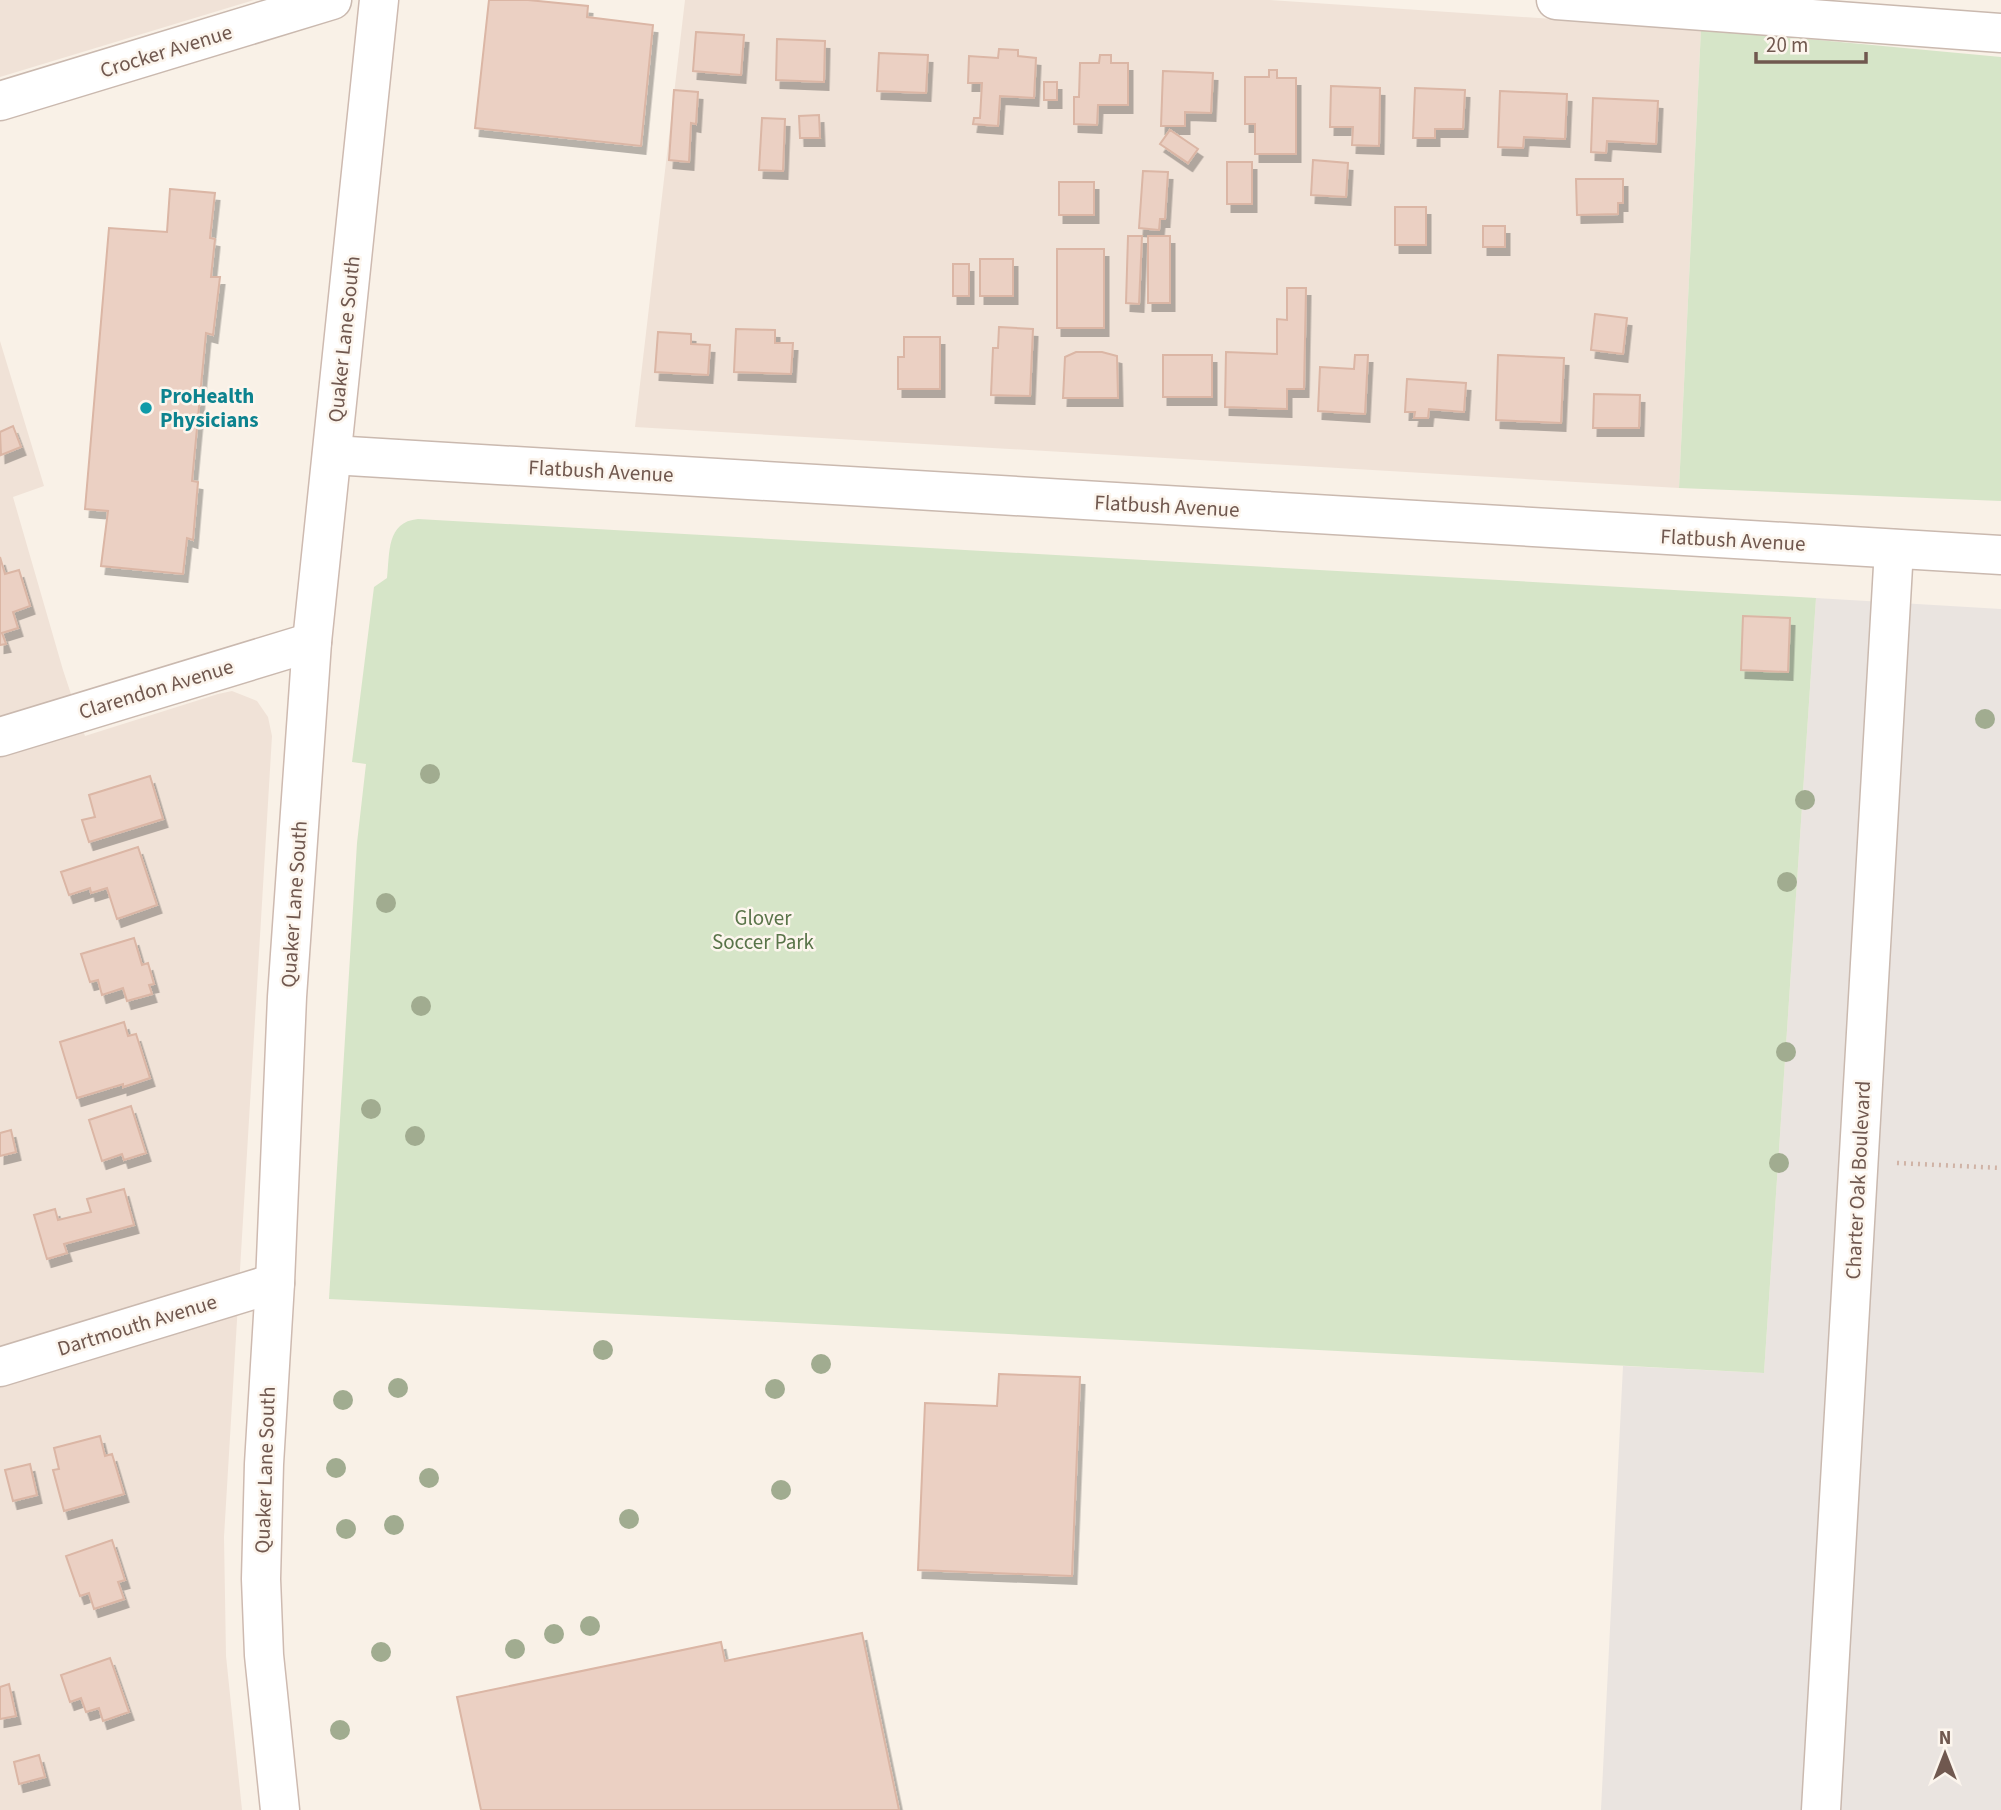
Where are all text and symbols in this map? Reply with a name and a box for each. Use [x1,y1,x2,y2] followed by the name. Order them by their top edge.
[96,17,236,85] street label: Crocker Avenue
[1756,21,1866,65] scale bar
[1766,30,1808,60] text: 20 m
[320,254,368,424] street label: Quaker Lane South
[160,381,259,435] place label: ProHealth Physicians
[138,400,154,416] marker: ProHealth Physicians
[528,452,674,490] street label: Flatbush Avenue
[1094,487,1240,525] street label: Flatbush Avenue
[1660,521,1806,559] street label: Flatbush Avenue
[75,651,237,727] street label: Clarendon Avenue
[273,820,315,988] street label: Quaker Lane South
[712,903,815,957] park label: Glover Soccer Park
[1838,1080,1878,1280] street label: Charter Oak Boulevard
[53,1286,221,1364] street label: Dartmouth Avenue
[247,1386,283,1554] street label: Quaker Lane South
[1910,1719,1980,1789] north arrow
[1939,1725,1951,1752] text: N

